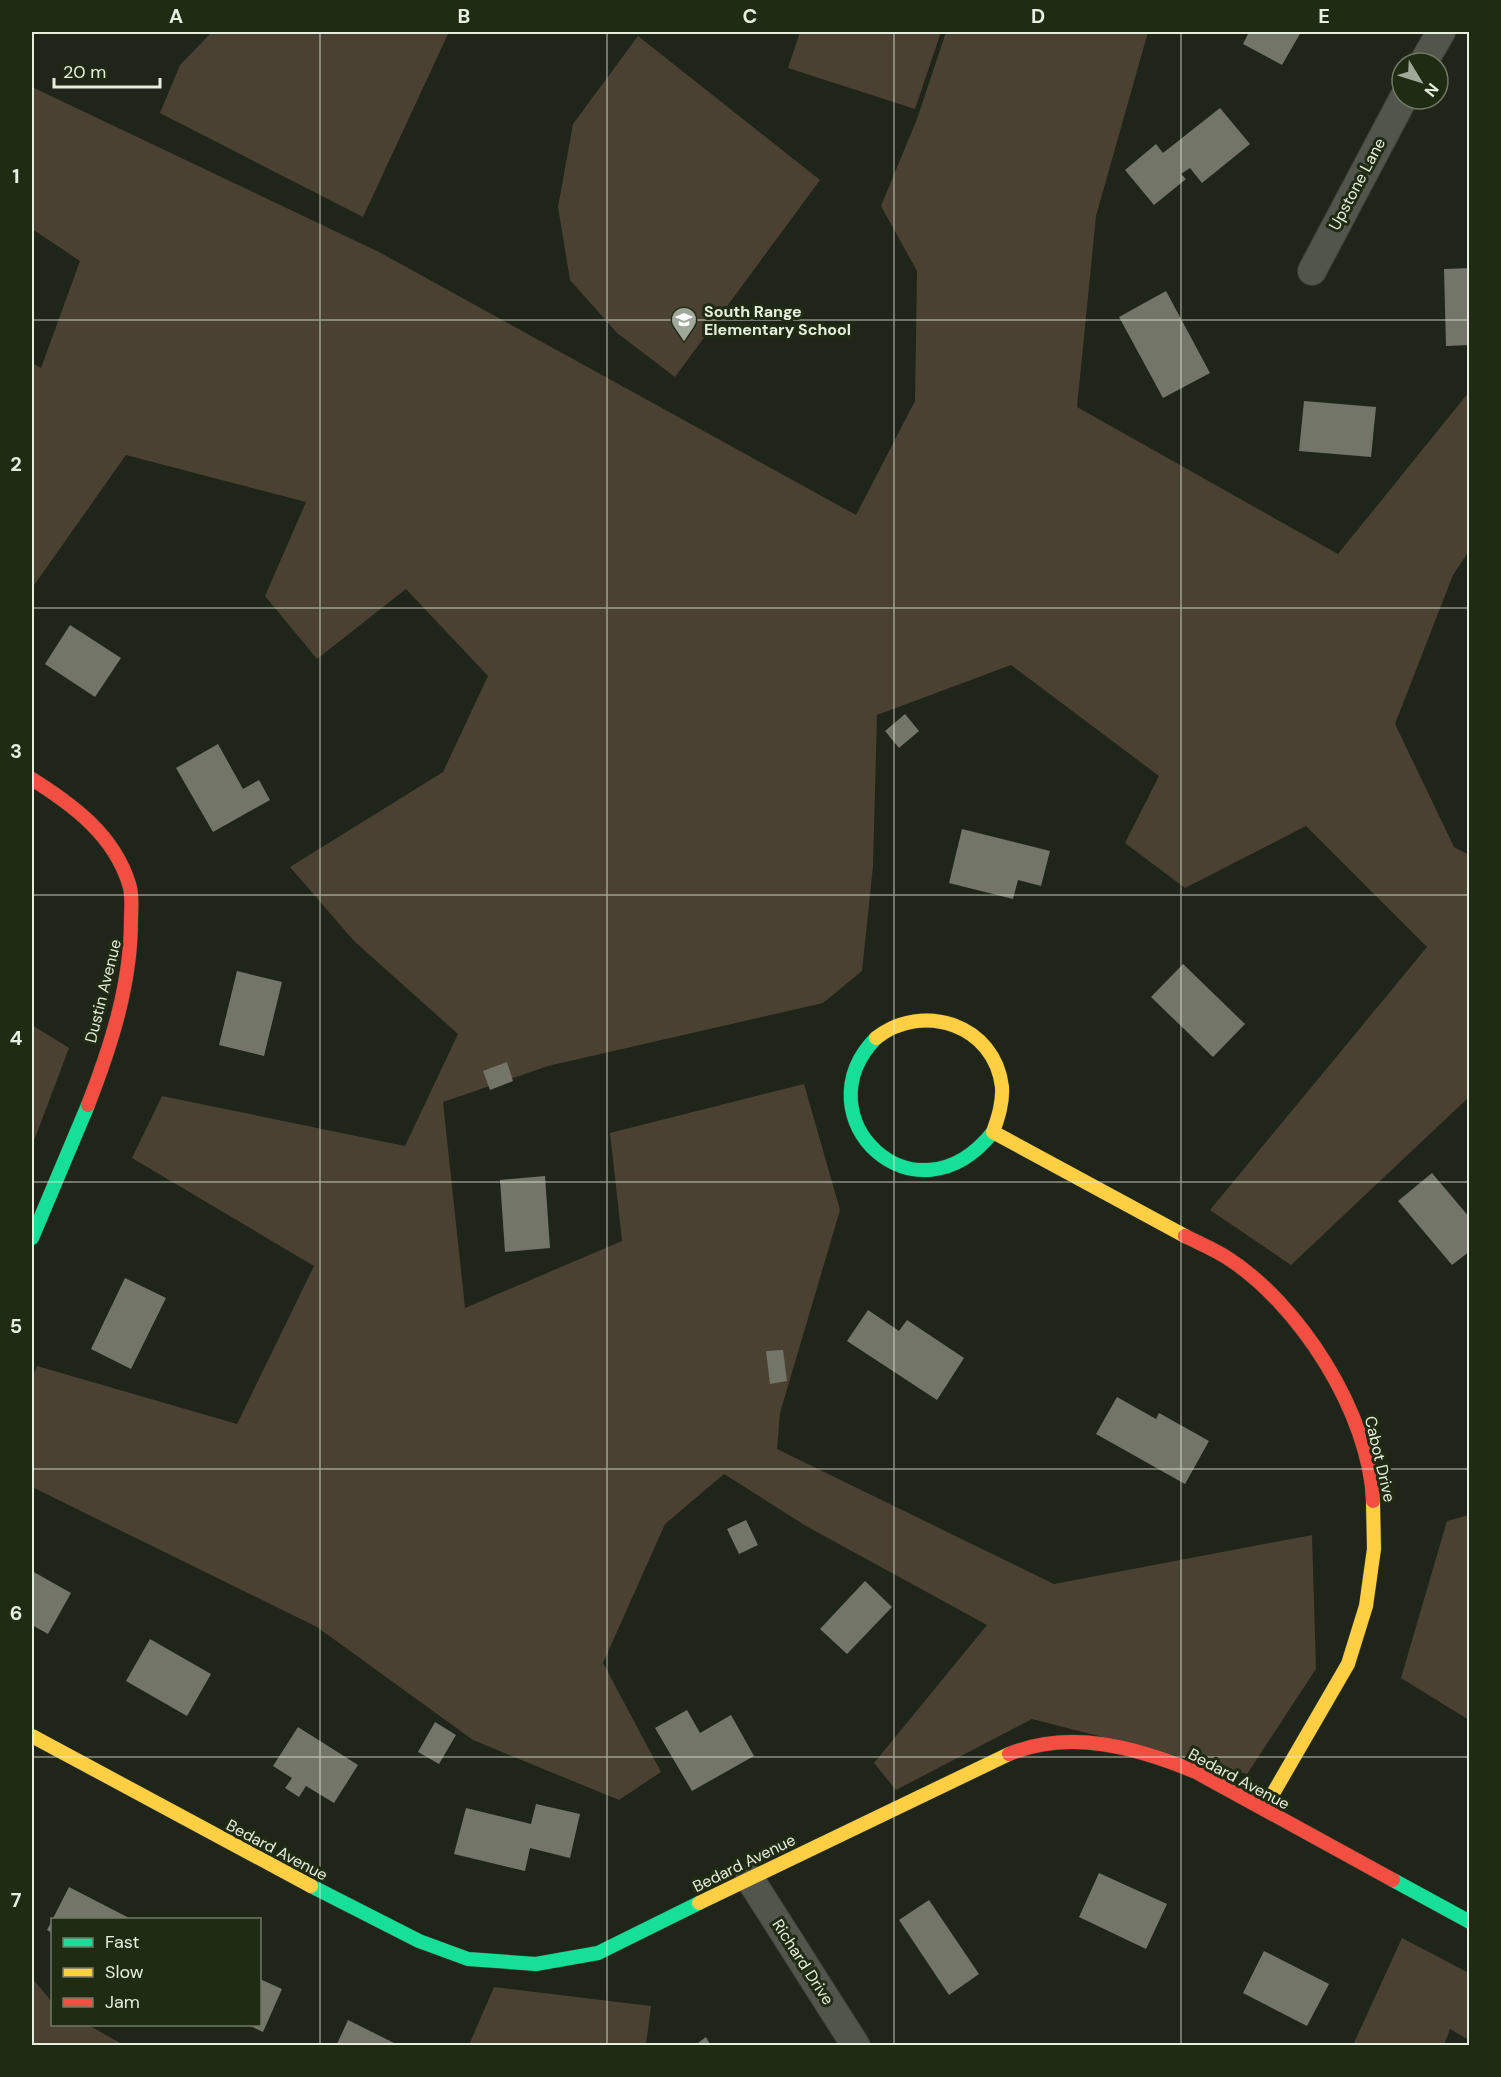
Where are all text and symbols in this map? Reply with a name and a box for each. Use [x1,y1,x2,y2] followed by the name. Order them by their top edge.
[169,3,183,29] text: A
[458,3,470,29] text: B
[743,3,757,29] text: C
[1031,3,1045,29] text: D
[1318,3,1330,29] text: E
[54,51,160,89] scale bar
[1390,51,1450,111] north arrow
[63,60,106,84] text: 20 m
[1420,79,1443,101] text: N
[1324,134,1390,234] street label: Upstone Lane
[12,163,20,189] text: 1
[704,301,851,340] place label: South Range Elementary School
[669,305,699,343] school or university icon: South Range Elementary School
[10,451,22,477] text: 2
[10,738,22,764] text: 3
[80,937,126,1045] street label: Dustin Avenue
[10,1025,23,1051] text: 4
[10,1313,22,1339] text: 5
[1360,1414,1400,1504] street label: Cabot Drive
[10,1600,22,1626] text: 6
[1185,1743,1293,1815] street label: Bedard Avenue
[223,1814,331,1886] street label: Bedard Avenue
[689,1829,799,1897] street label: Bedard Avenue
[11,1887,22,1913] text: 7
[767,1915,839,2009] street label: Richard Drive
[51,1918,261,2026] legend
[105,1930,140,1954] text: Fast
[105,1960,144,1984] text: Slow
[105,1990,140,2014] text: Jam

